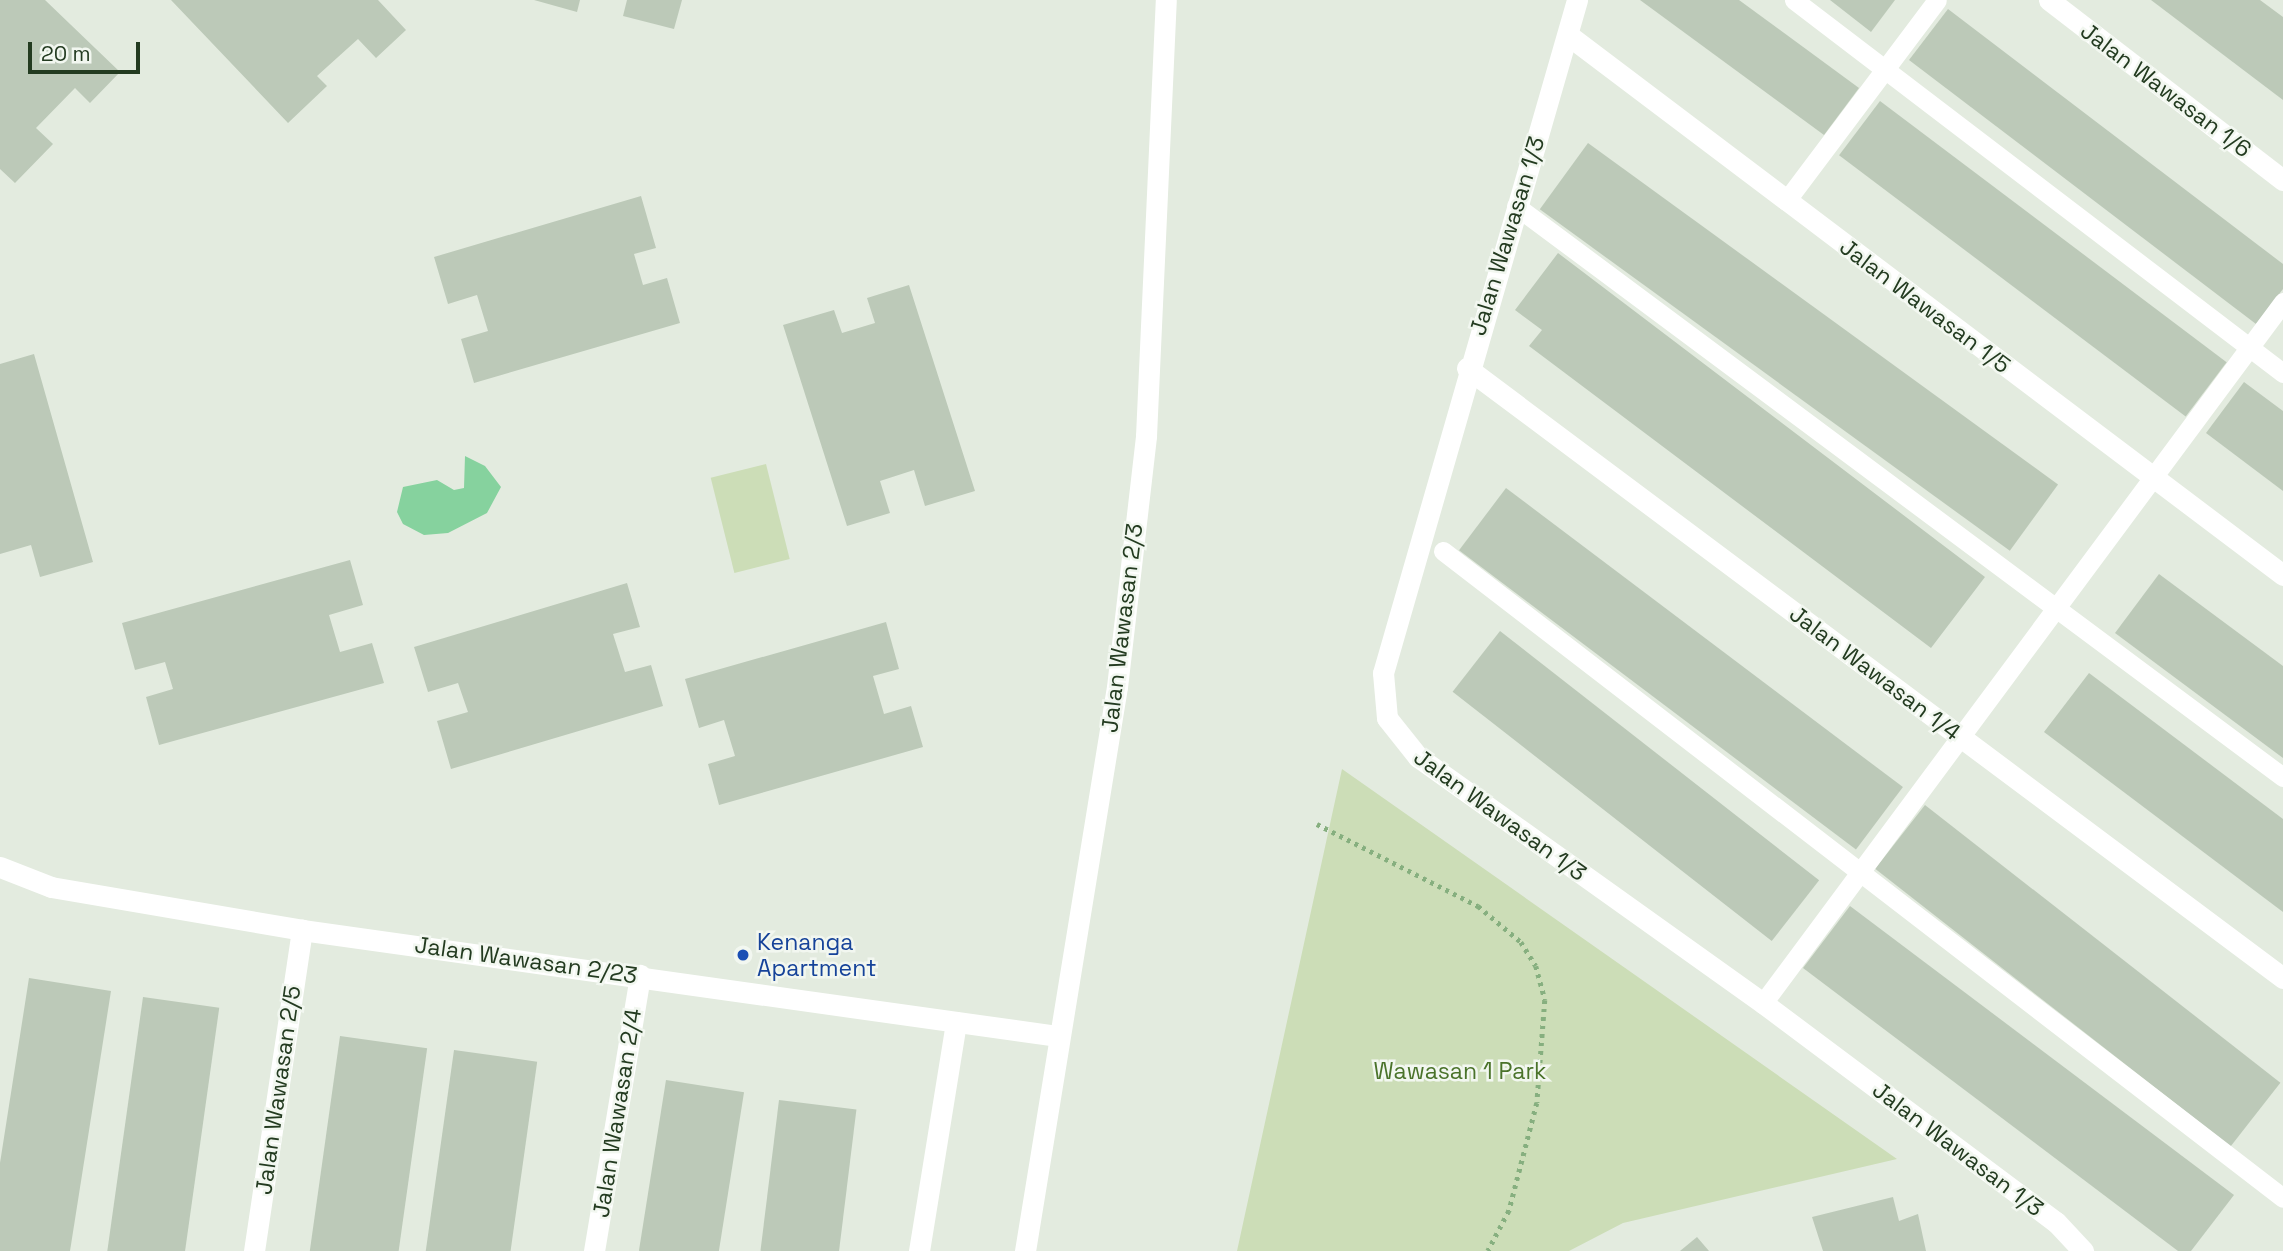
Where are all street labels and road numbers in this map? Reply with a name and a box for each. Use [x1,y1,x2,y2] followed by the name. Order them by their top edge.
[2075,17,2257,163] street label: Jalan Wawasan 1/6
[1464,133,1550,339] street label: Jalan Wawasan 1/3
[1834,233,2016,379] street label: Jalan Wawasan 1/5
[1095,522,1149,734] street label: Jalan Wawasan 2/3
[1784,600,1966,746] street label: Jalan Wawasan 1/4
[1408,743,1592,887] street label: Jalan Wawasan 1/3
[413,931,639,989] street label: Jalan Wawasan 2/23
[250,984,306,1196] street label: Jalan Wawasan 2/5
[587,1006,647,1220] street label: Jalan Wawasan 2/4
[1867,1076,2049,1222] street label: Jalan Wawasan 1/3

